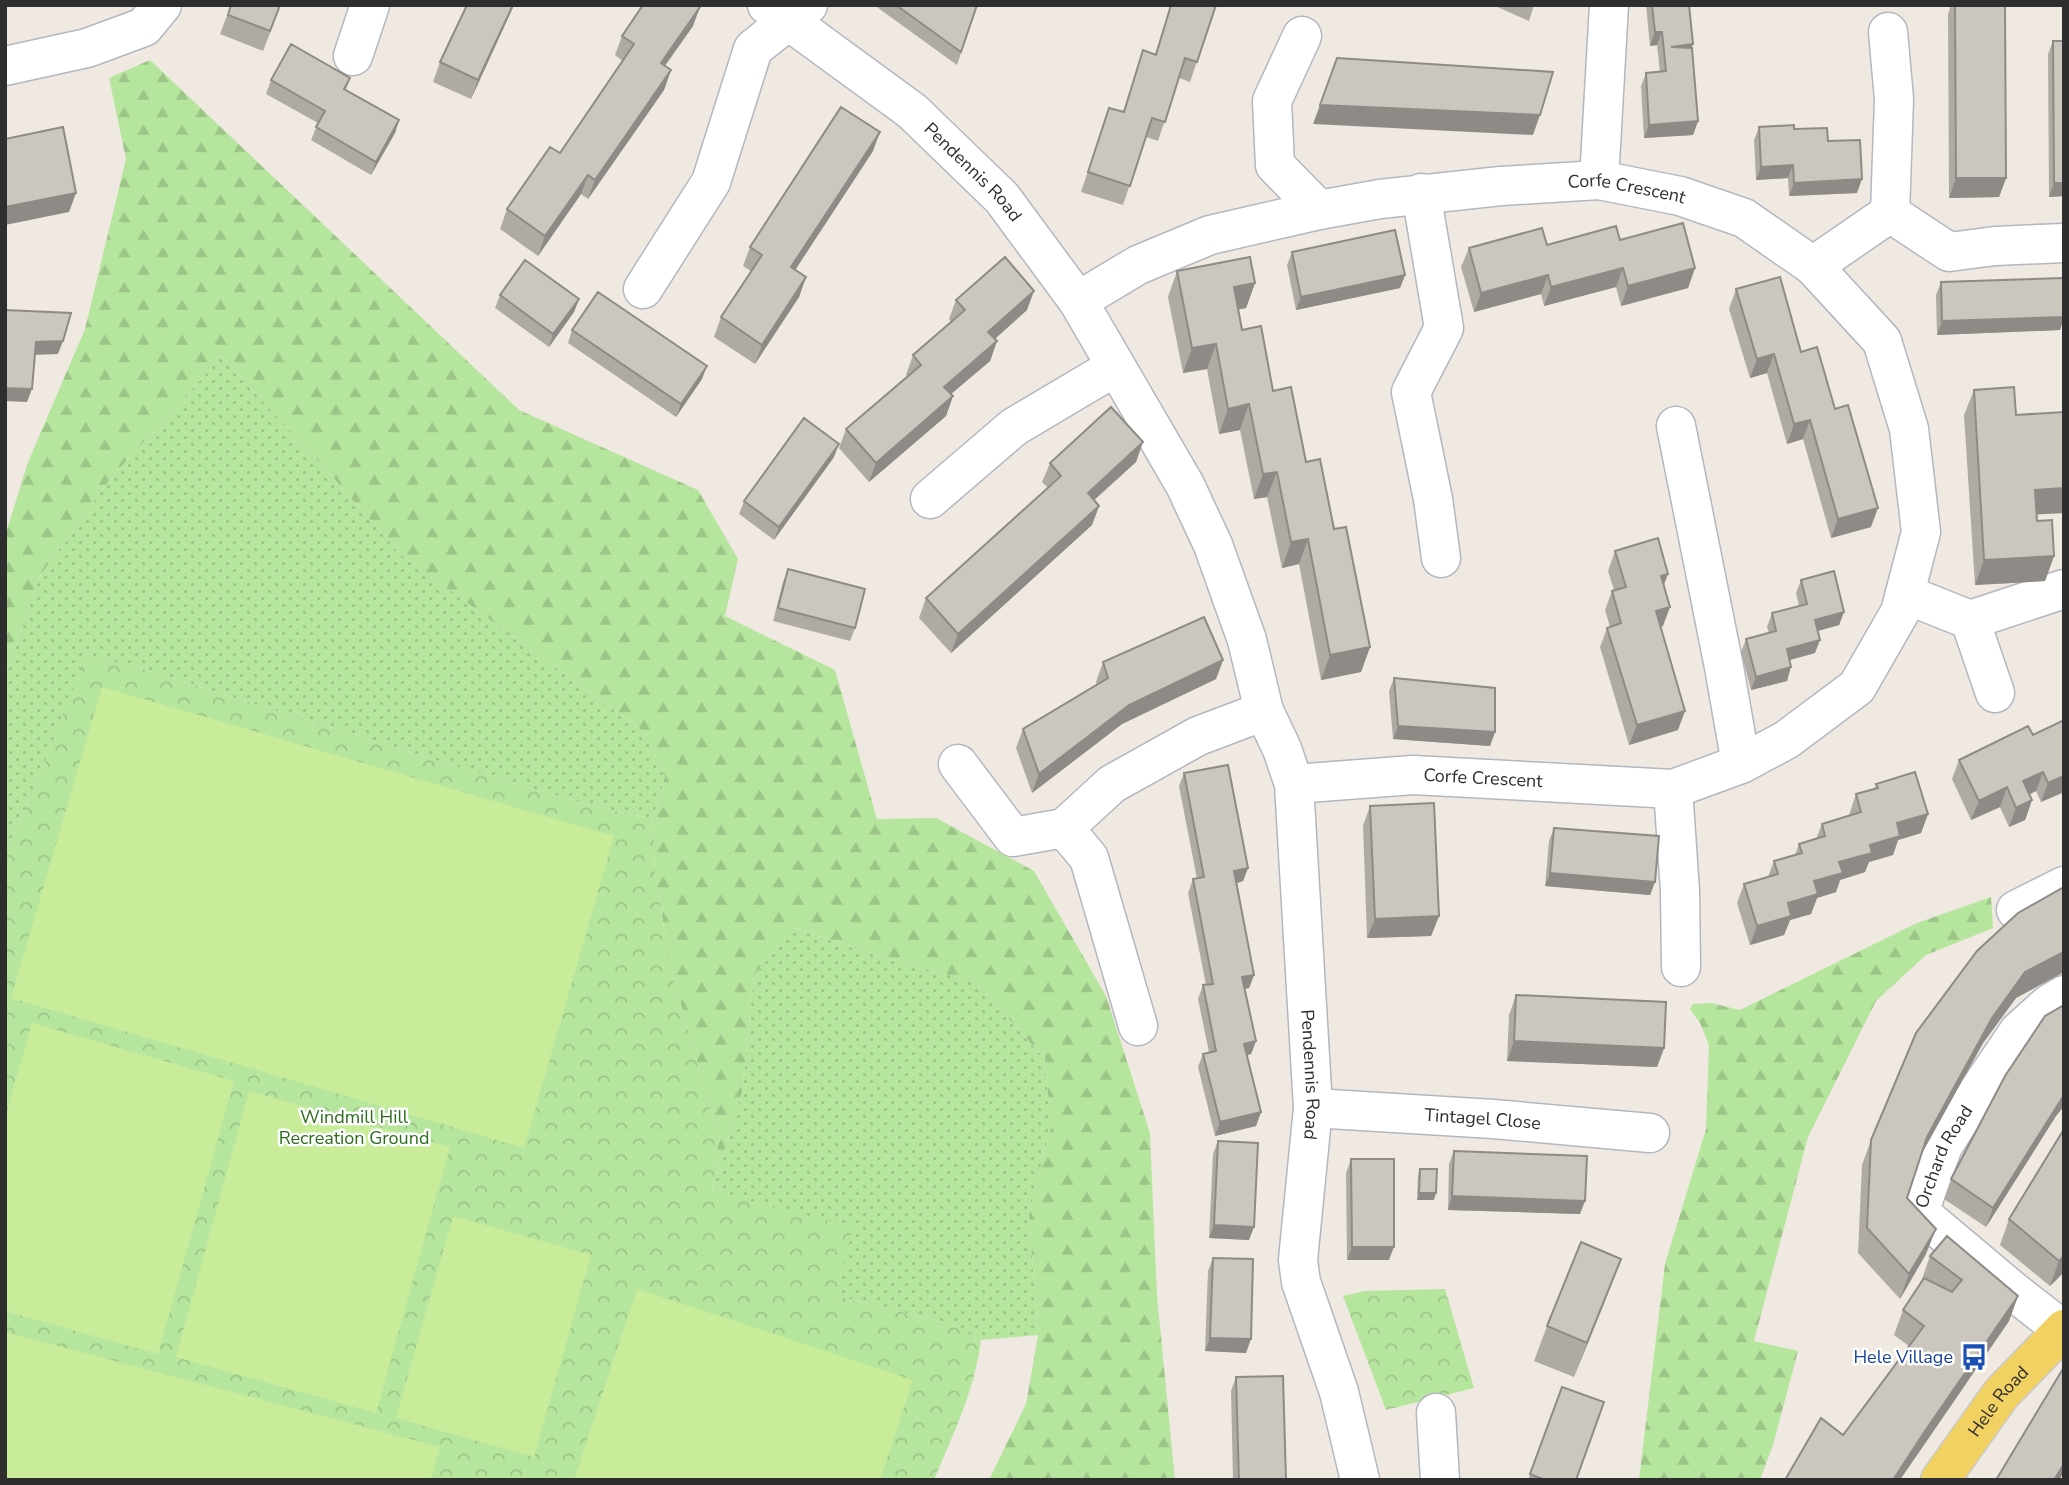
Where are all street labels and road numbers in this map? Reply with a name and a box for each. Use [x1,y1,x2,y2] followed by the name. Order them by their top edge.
[919,117,1027,227] street label: Pendennis Road
[1567,168,1690,209] street label: Corfe Crescent
[1423,763,1544,793] street label: Corfe Crescent
[1295,1009,1325,1141] street label: Pendennis Road
[1909,1100,1978,1211] street label: Orchard Road
[1424,1103,1542,1135] street label: Tintagel Close
[1962,1361,2034,1442] street label: Hele Road

